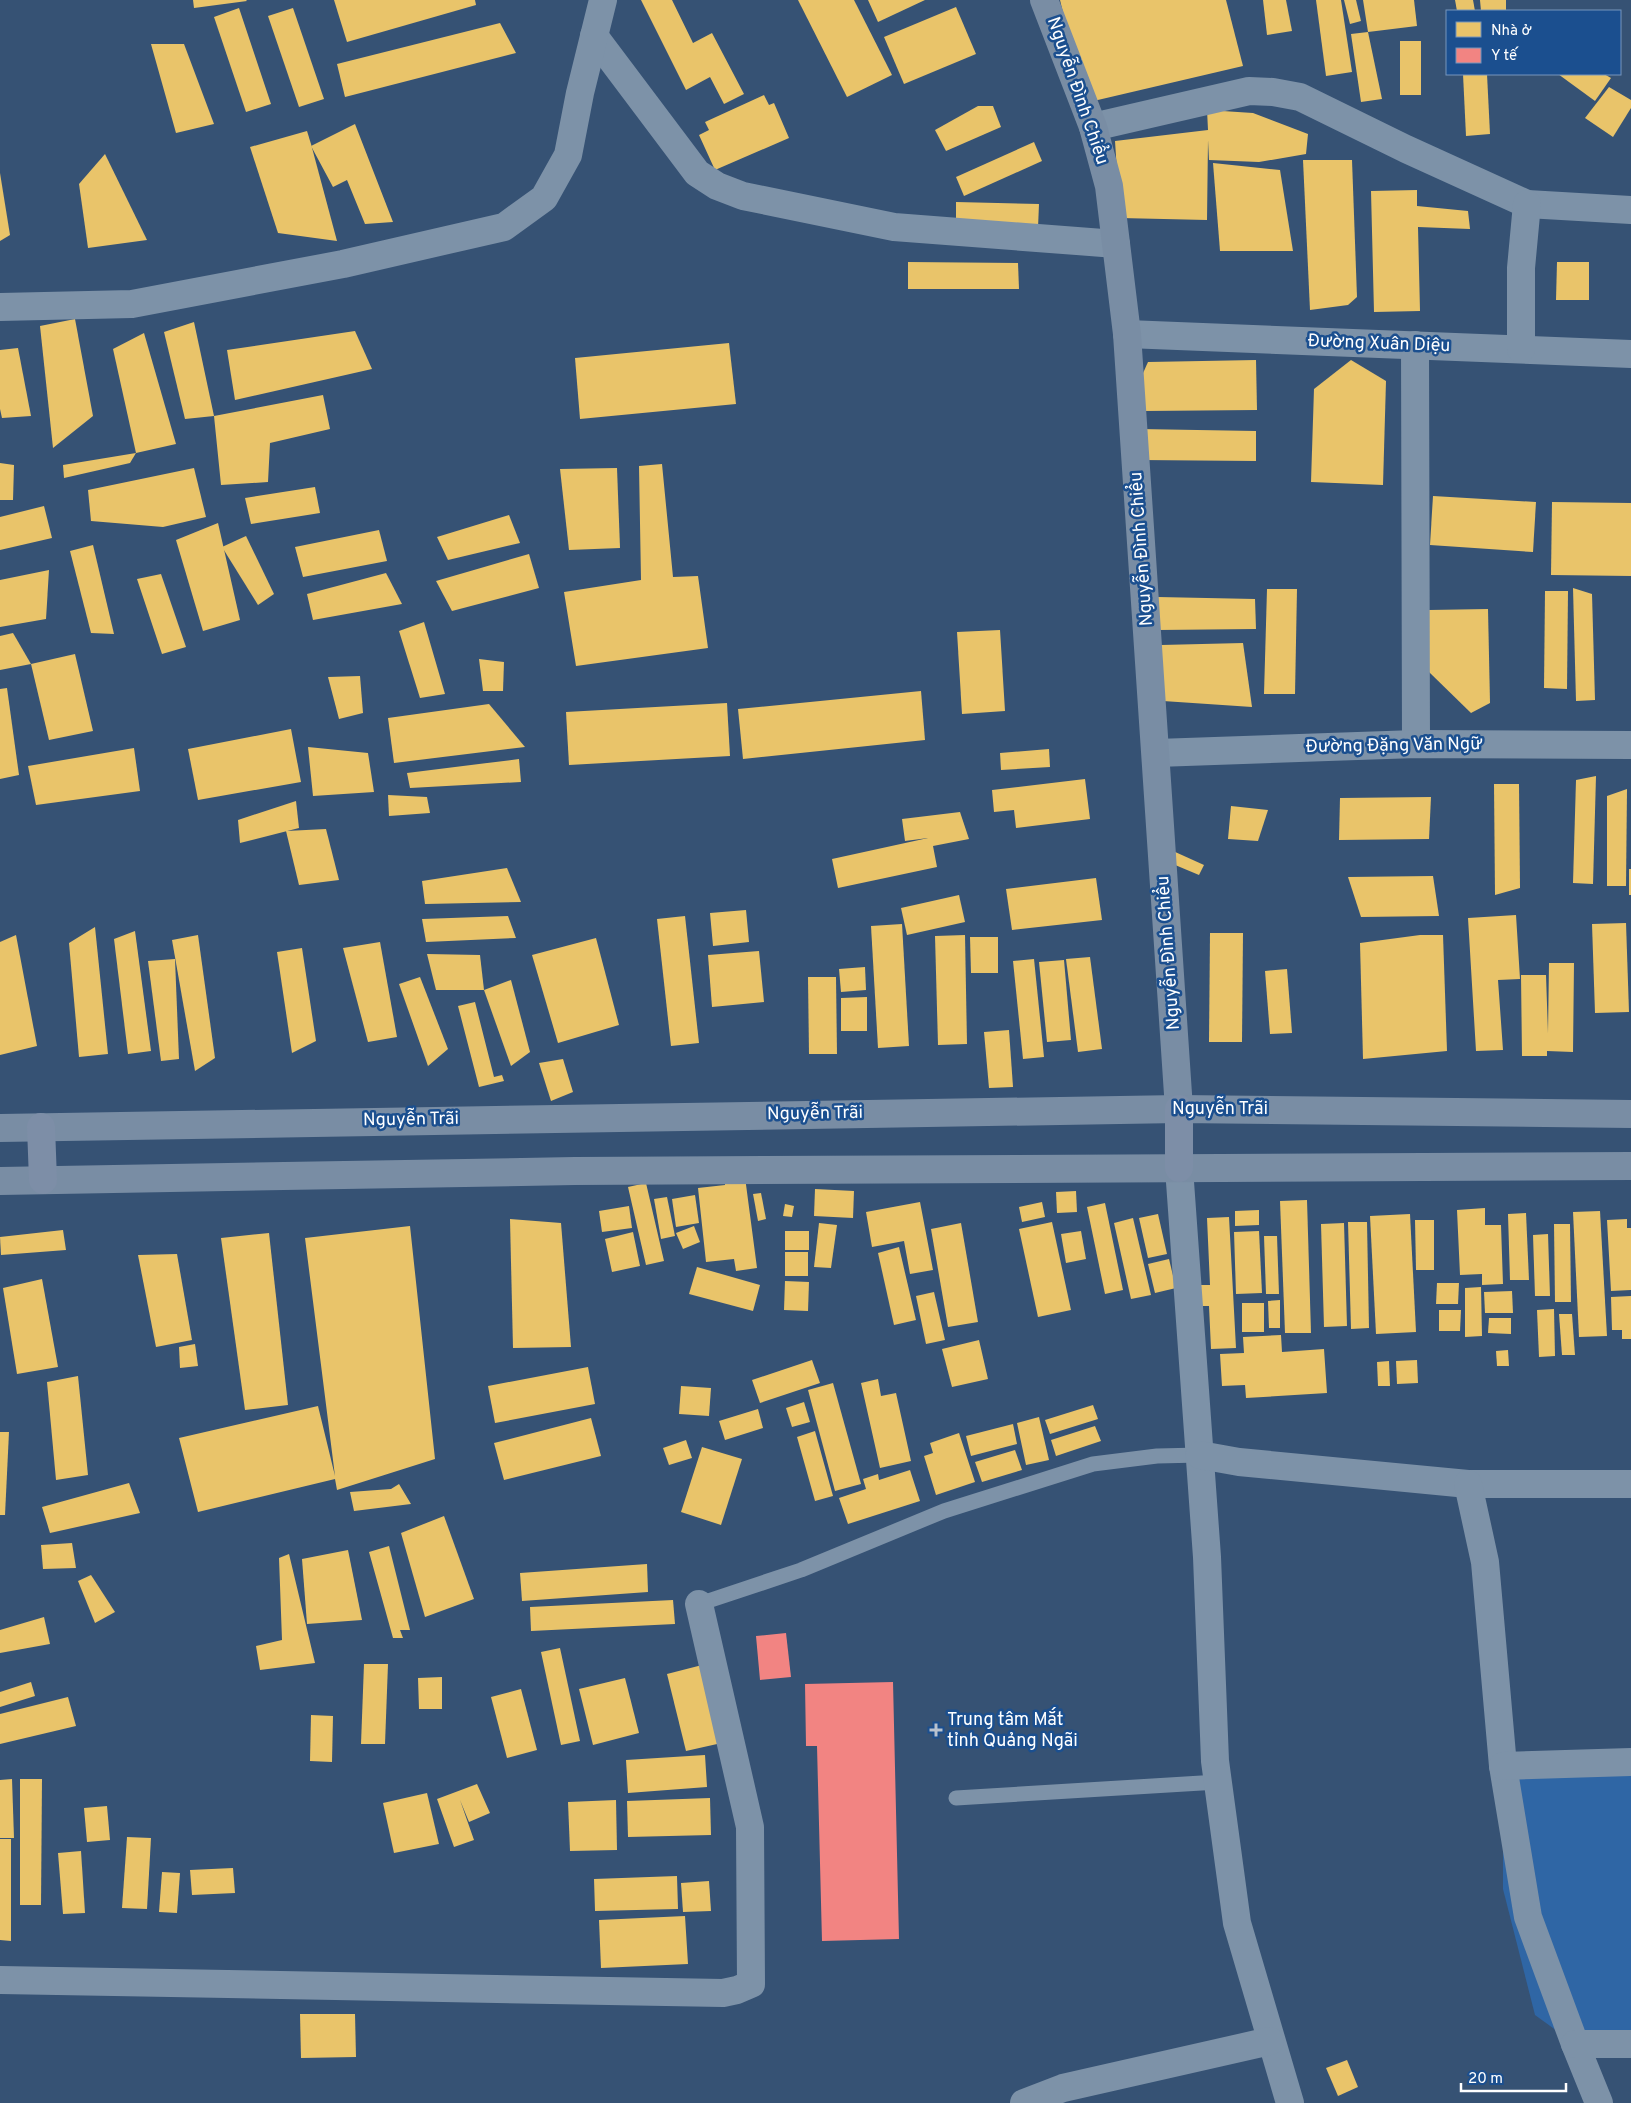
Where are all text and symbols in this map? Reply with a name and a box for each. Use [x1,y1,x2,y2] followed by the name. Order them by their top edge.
[1446,10,1621,75] legend
[1041,13,1117,168] street label: Nguyễn Đình Chiểu
[1491,22,1532,41] text: Nhà ở
[1491,46,1519,66] text: Y tế
[1307,330,1451,358] street label: Đường Xuân Diệu
[1121,471,1159,627] street label: Nguyễn Đình Chiểu
[1305,733,1483,759] street label: Đường Đặng Văn Ngữ
[1148,875,1186,1031] street label: Nguyễn Đình Chiểu
[1172,1096,1268,1121] street label: Nguyễn Trãi
[767,1100,863,1126] street label: Nguyễn Trãi
[363,1106,459,1132] street label: Nguyễn Trãi
[947,1707,1078,1753] place label: Trung tâm Mắt tỉnh Quảng Ngãi
[929,1723,943,1737] marker: Trung tâm Mắt tỉnh Quảng Ngãi
[1461,2060,1566,2092] scale bar
[1468,2070,1503,2089] text: 20 m

